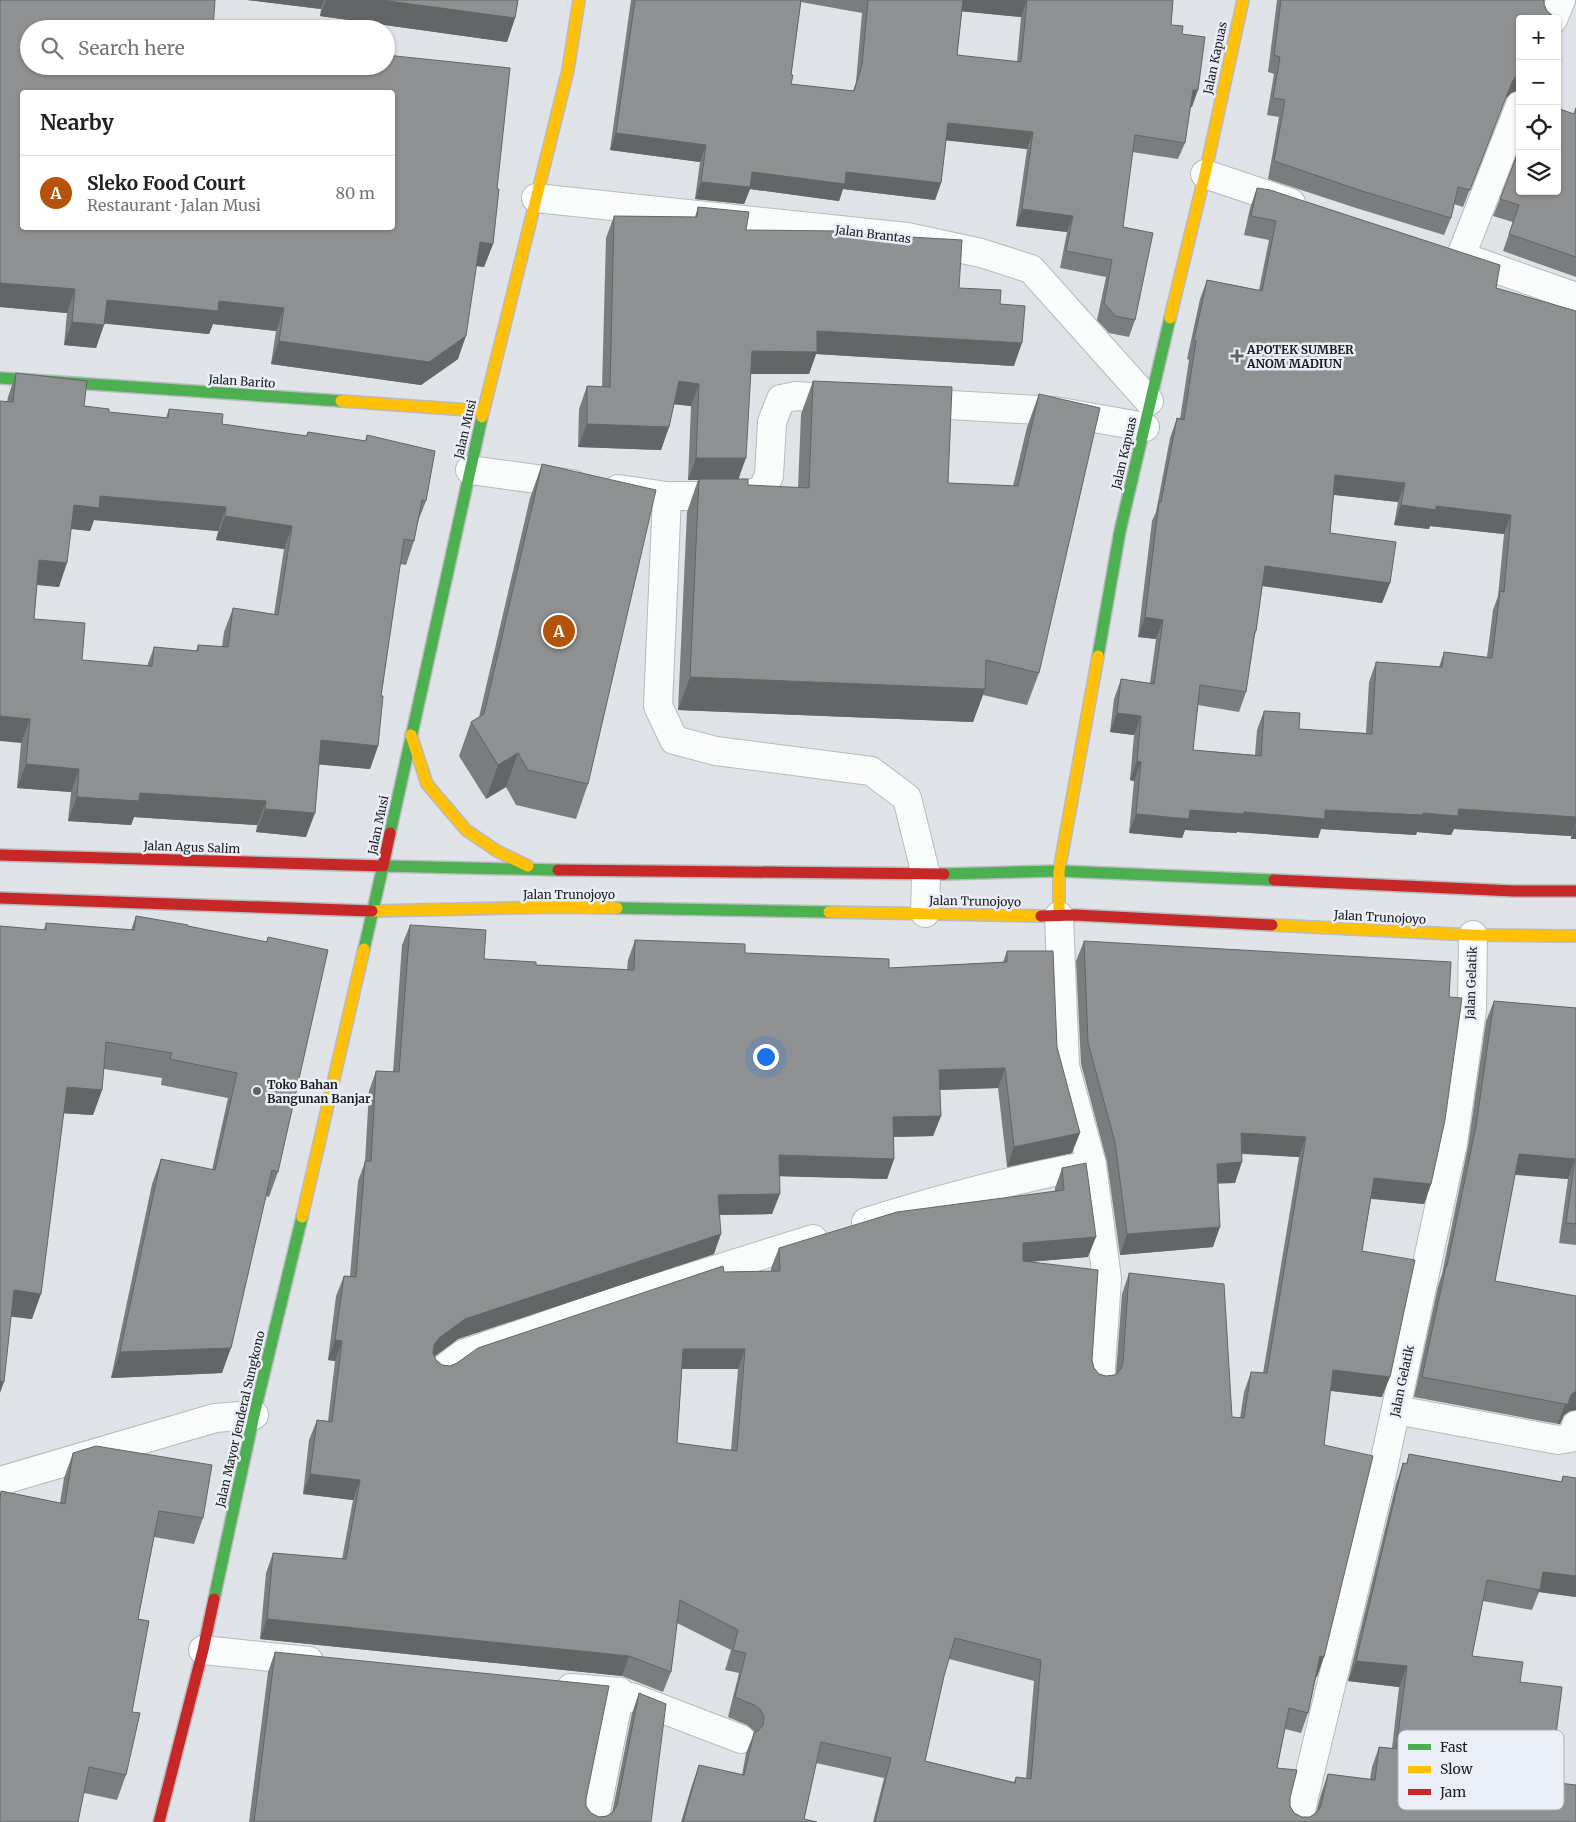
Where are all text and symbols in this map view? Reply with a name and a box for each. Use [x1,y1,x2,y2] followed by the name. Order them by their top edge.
[1516,15,1561,195] map controls
[1516,15,1561,60] button: +
[20,20,395,75] search box
[1200,20,1230,97] street label: Jalan Kapuas
[38,34,66,62] icon: search
[78,36,185,60] text: Search here
[1516,60,1561,105] button: −
[1516,105,1561,150] button: locate
[40,109,114,136] text: Nearby
[1516,150,1561,195] button: layers
[87,171,246,195] text: Sleko Food Court
[50,183,62,203] text: A
[336,183,375,203] text: 80 m
[87,195,261,215] text: Restaurant · Jalan Musi
[833,222,912,246] street label: Jalan Brantas
[1246,342,1354,371] place label: APOTEK SUMBER ANOM MADIUN
[1231,350,1243,362] marker: APOTEK SUMBER ANOM MADIUN
[207,371,276,391] street label: Jalan Barito
[451,398,479,461] street label: Jalan Musi
[1108,415,1140,492] street label: Jalan Kapuas
[543,612,575,650] pin: A
[364,794,392,857] street label: Jalan Musi
[142,838,241,856] street label: Jalan Agus Salim
[522,887,615,902] street label: Jalan Trunojoyo
[928,893,1021,909] street label: Jalan Trunojoyo
[1333,907,1426,927] street label: Jalan Trunojoyo
[1462,946,1480,1021] street label: Jalan Gelatik
[753,1044,779,1070] your location
[267,1077,371,1106] place label: Toko Bahan Bangunan Banjar
[251,1085,263,1097] marker: Toko Bahan Bangunan Banjar
[212,1329,268,1510] street label: Jalan Mayor Jenderal Sungkono
[1387,1343,1417,1419] street label: Jalan Gelatik
[1398,1730,1564,1810] legend
[1440,1738,1468,1756] text: Fast
[1440,1760,1473,1778] text: Slow
[1439,1783,1466,1801] text: Jam

